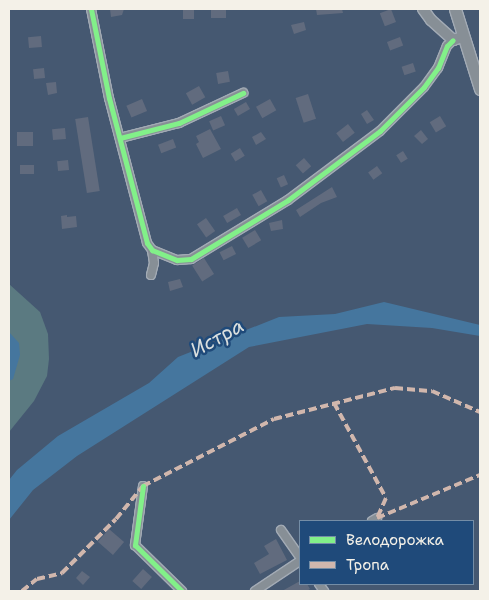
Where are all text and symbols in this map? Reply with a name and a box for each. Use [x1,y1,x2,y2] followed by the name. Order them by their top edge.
[186,313,248,363] water label: Истра
[299,520,474,585] legend
[346,530,444,550] text: Велодорожка
[346,555,389,575] text: Тропа

